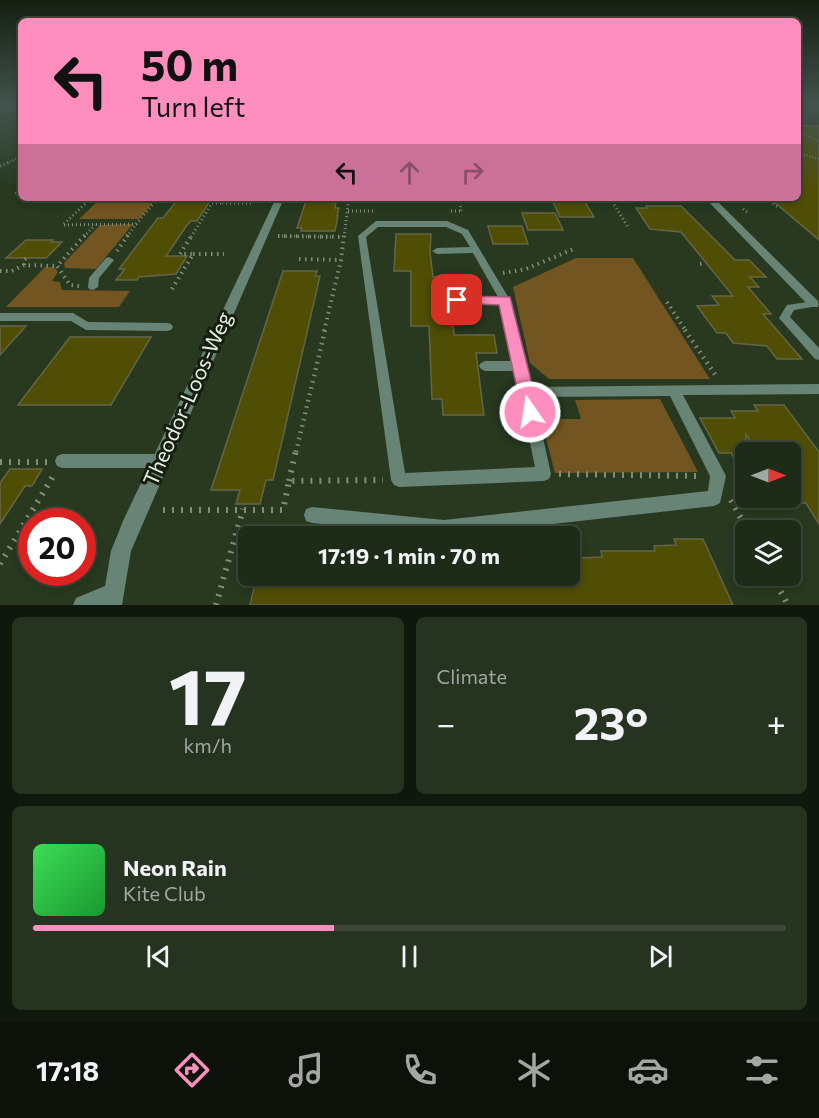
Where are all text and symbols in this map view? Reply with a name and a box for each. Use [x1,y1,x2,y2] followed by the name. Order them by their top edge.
[141,38,238,90] text: 50 m
[42,42,120,120] icon: left
[141,90,245,123] text: Turn left
[330,156,363,189] icon: left
[393,156,426,189] icon: ahead
[456,156,489,189] icon: right
[431,274,482,325] pin
[440,283,473,316] icon: arrive
[137,308,236,489] street label: Theodor-Loos-Weg
[498,380,562,444] position arrow
[735,442,801,508] north arrow
[735,442,801,586] map controls
[18,508,96,586] speed limit sign: 20
[735,520,801,586] button: layers
[318,542,500,569] text: 17:19 · 1 min · 70 m
[169,646,247,741] text: 17
[437,664,507,688] text: Climate
[574,694,648,749] text: 23°
[437,702,455,743] text: −
[767,702,786,743] text: +
[183,733,232,757] text: km/h
[123,854,227,881] text: Neon Rain
[123,881,206,905] text: Kite Club
[142,940,175,973] icon: previous
[393,940,426,973] icon: pause
[644,940,677,973] icon: next
[171,1049,213,1091] icon: directions
[285,1049,327,1091] icon: music
[399,1049,441,1091] icon: phone
[513,1049,555,1091] icon: climate
[627,1049,669,1091] icon: car
[741,1049,783,1091] icon: filters
[36,1054,99,1087] text: 17:18

